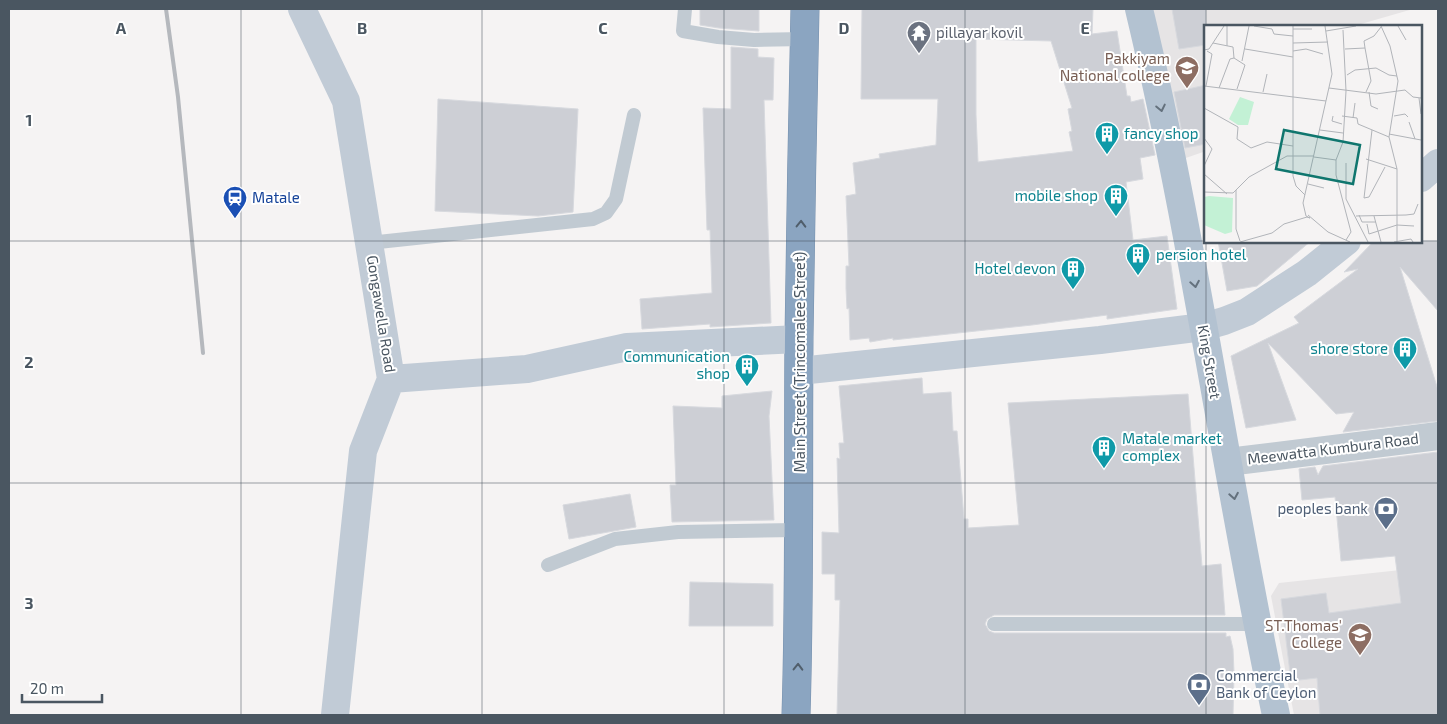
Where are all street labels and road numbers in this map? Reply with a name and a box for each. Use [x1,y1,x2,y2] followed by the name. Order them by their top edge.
[790,252,808,472] street label: Main Street (Trincomalee Street)
[364,254,400,374] street label: Gongawella Road
[1195,323,1225,400] street label: King Street
[1246,429,1420,467] street label: Meewatta Kumbura Road

